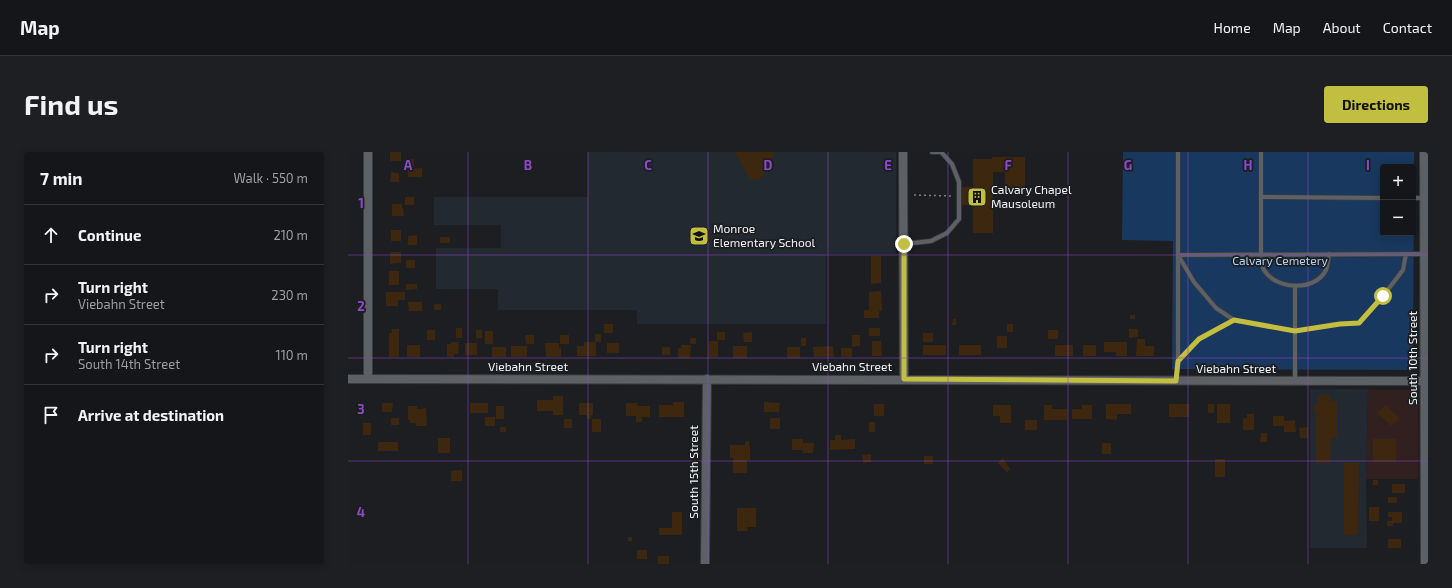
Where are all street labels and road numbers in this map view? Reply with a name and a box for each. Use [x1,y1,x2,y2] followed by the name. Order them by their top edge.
[1405,310,1419,405] street label: South 10th Street
[488,359,568,373] street label: Viebahn Street
[812,359,892,373] street label: Viebahn Street
[1196,361,1276,375] street label: Viebahn Street
[686,425,700,519] street label: South 15th Street

